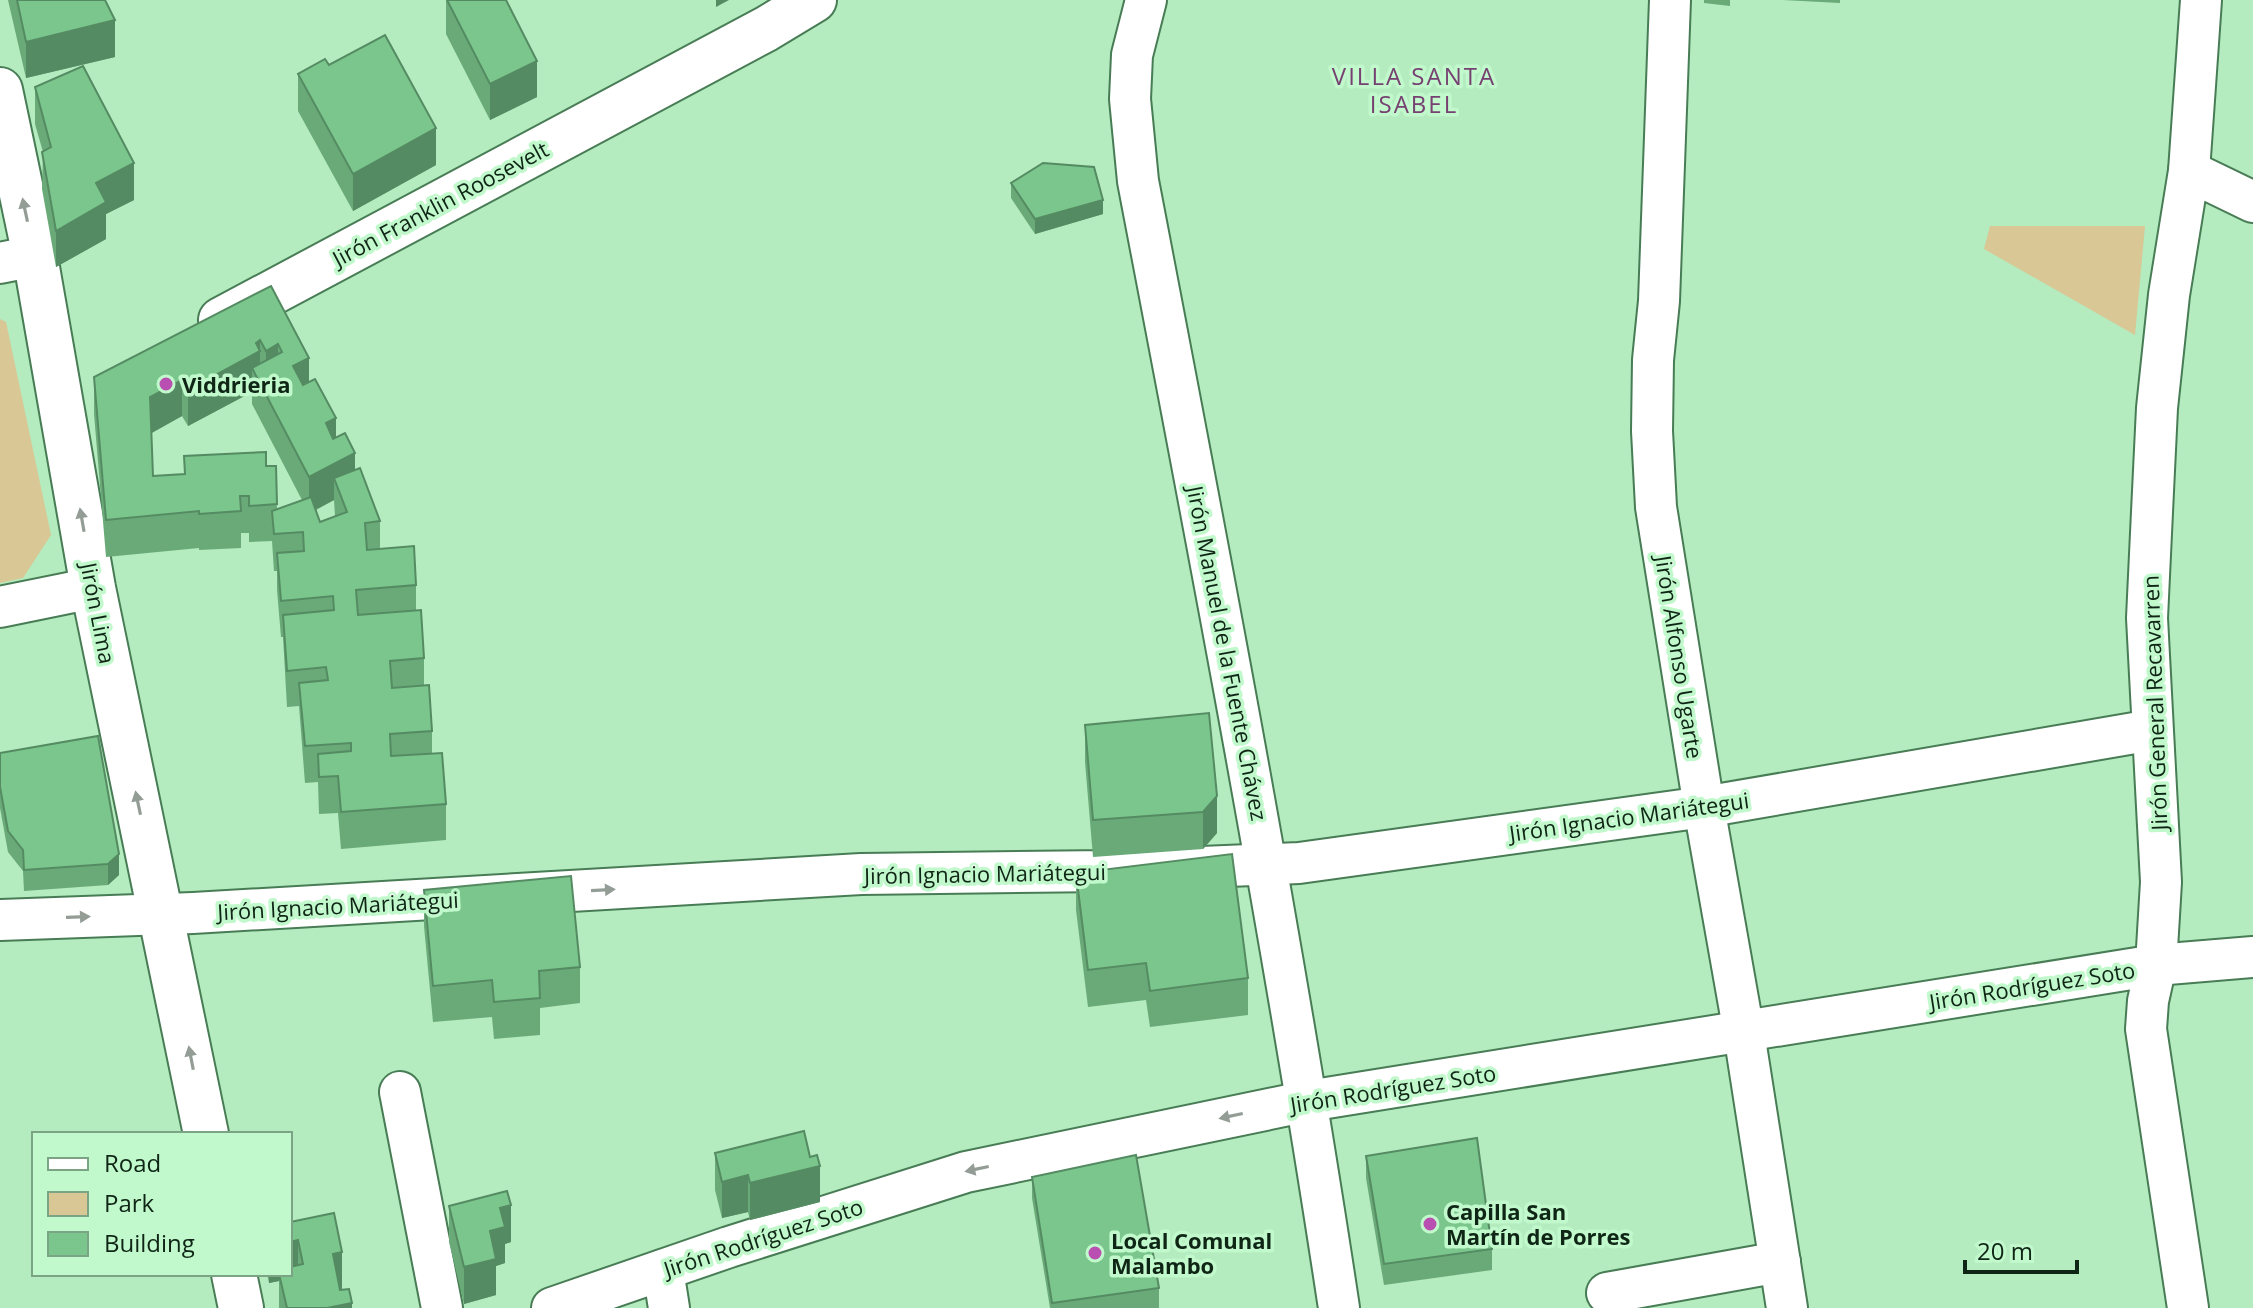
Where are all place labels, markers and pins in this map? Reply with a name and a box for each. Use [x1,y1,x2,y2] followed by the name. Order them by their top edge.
[182,369,291,399] place label: Viddrieria
[157,375,175,393] marker: Viddrieria
[1446,1196,1631,1251] place label: Capilla San Martín de Porres
[1421,1215,1439,1233] marker: Capilla San Martín de Porres
[1111,1225,1272,1280] place label: Local Comunal Malambo
[1086,1244,1104,1262] marker: Local Comunal Malambo

